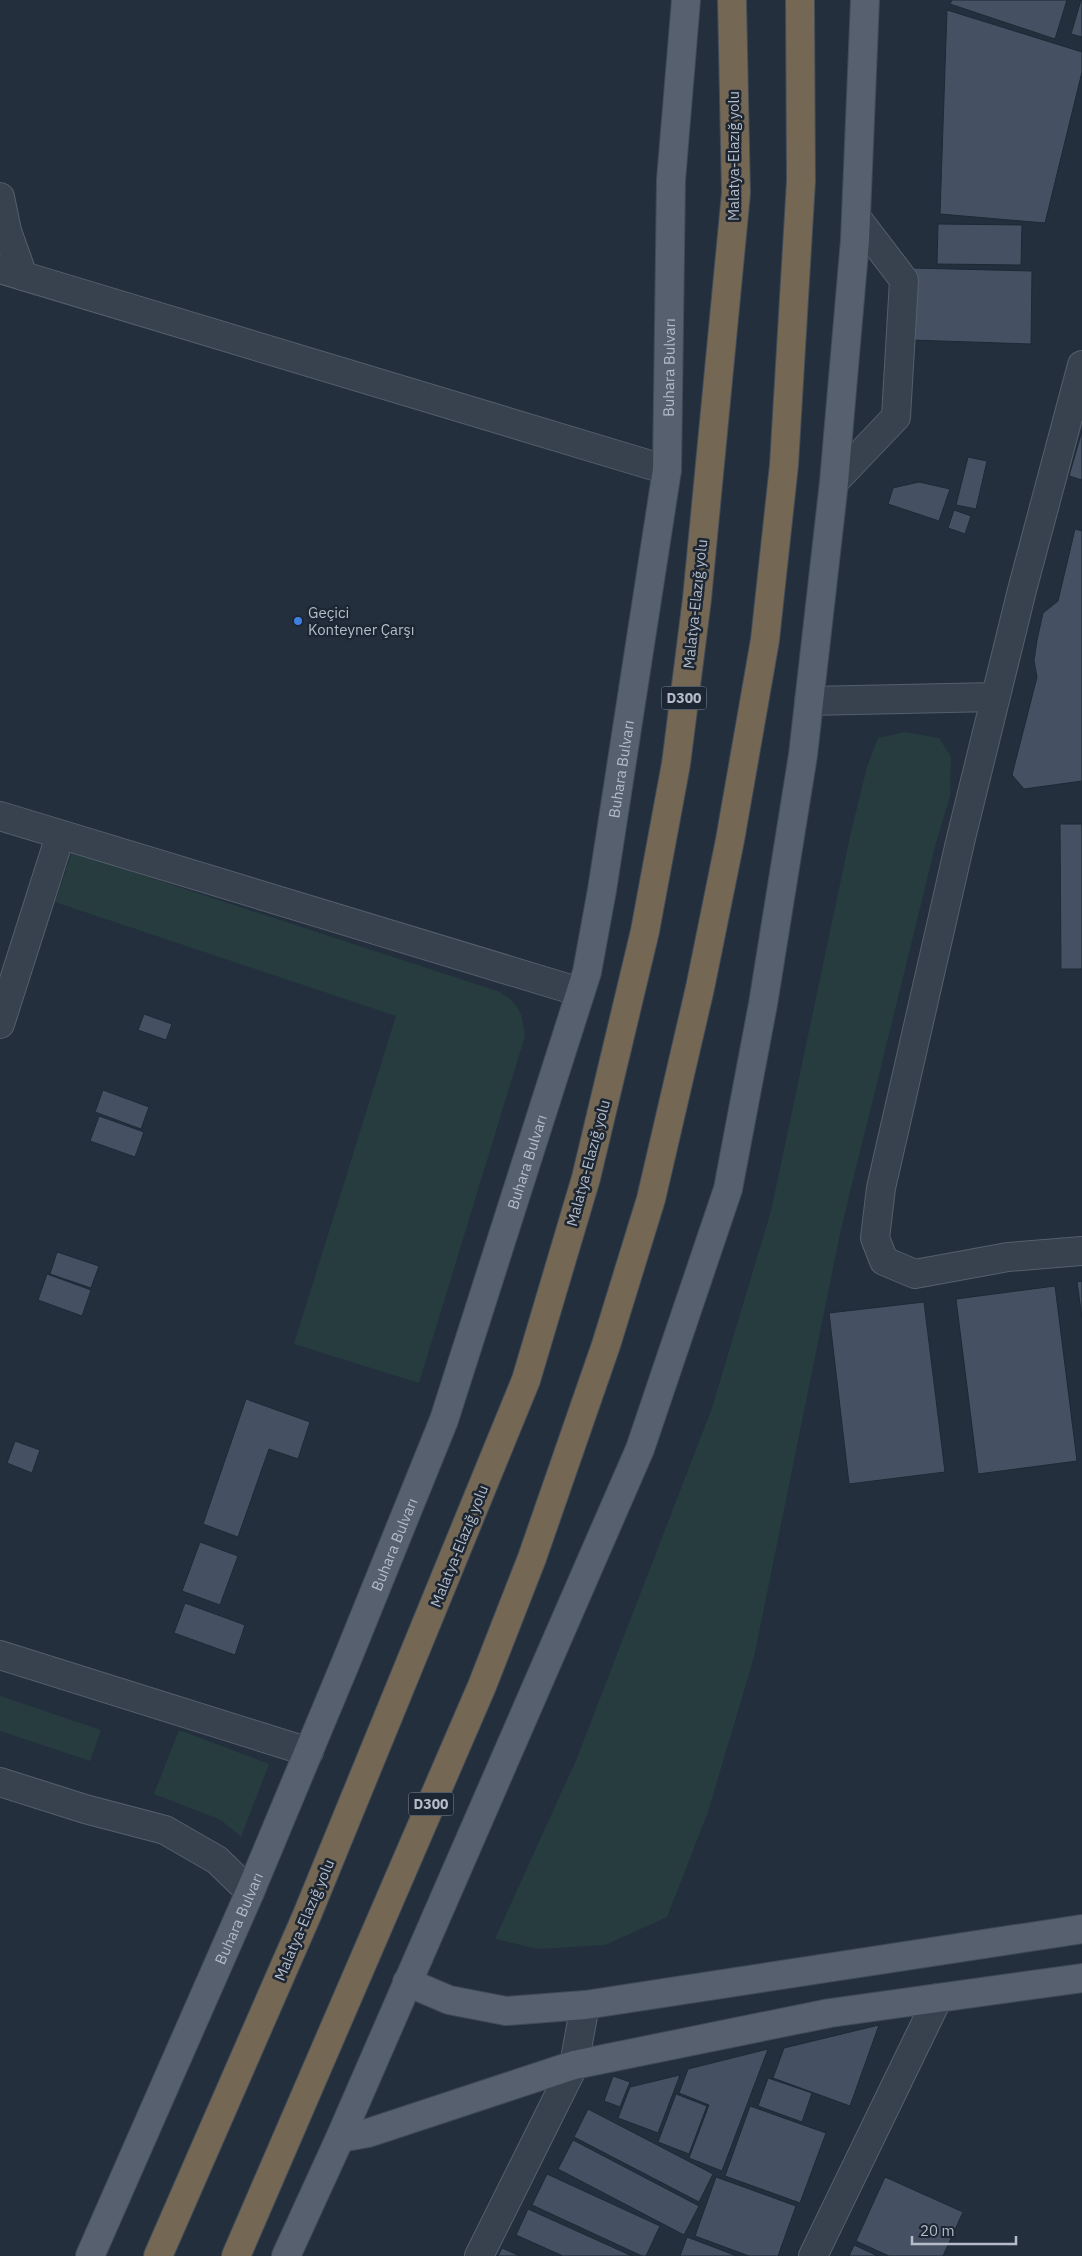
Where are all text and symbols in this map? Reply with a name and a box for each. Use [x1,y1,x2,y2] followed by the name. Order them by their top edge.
[724,91,743,221] street label: Malatya-Elazığ yolu
[658,318,679,417] street label: Buhara Bulvarı
[679,538,711,670] street label: Malatya-Elazığ yolu
[308,603,415,639] place label: Geçici Konteyner Çarşı
[292,615,304,627] marker: Geçici Konteyner Çarşı
[662,686,706,710] road number: D300
[604,719,638,819] street label: Buhara Bulvarı
[562,1098,614,1228] street label: Malatya-Elazığ yolu
[502,1112,550,1212] street label: Buhara Bulvarı
[426,1482,492,1610] street label: Malatya-Elazığ yolu
[366,1495,421,1593] street label: Buhara Bulvarı
[408,1792,454,1816] road number: D300
[270,1856,338,1984] street label: Malatya-Elazığ yolu
[210,1869,267,1967] street label: Buhara Bulvarı
[912,2214,1016,2246] scale bar
[920,2221,955,2240] text: 20 m

